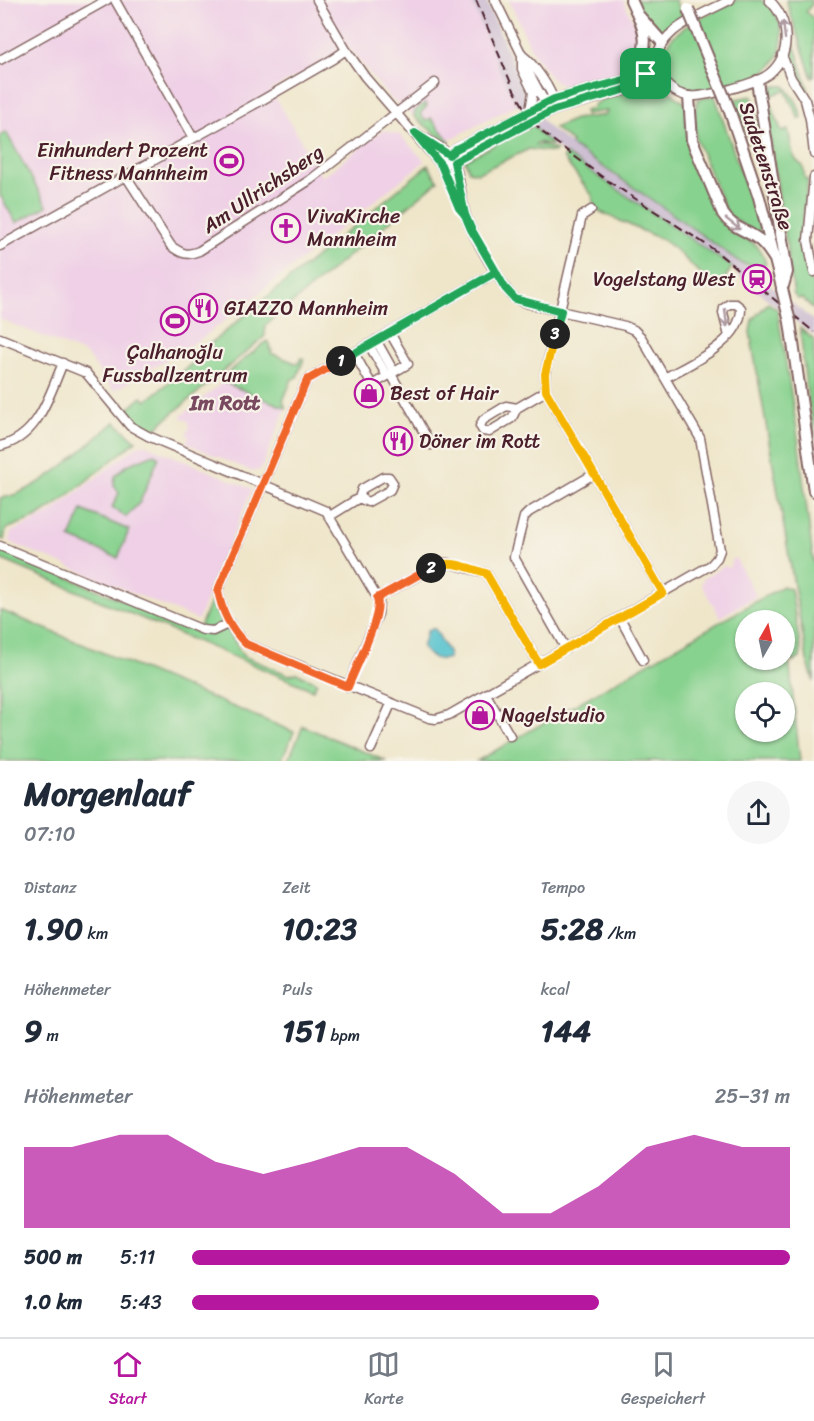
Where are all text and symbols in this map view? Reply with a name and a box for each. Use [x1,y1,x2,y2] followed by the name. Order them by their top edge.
[779,20,790,40] one-way arrow
[620,48,671,99] pin
[629,57,662,90] icon: arrive
[729,97,803,235] street label: Sudetenstraße
[37,133,208,191] place label: Einhundert Prozent Fitness Mannheim
[194,135,331,243] street label: Am Ullrichsberg
[213,145,245,177] sports icon: Einhundert Prozent Fitness Mannheim
[307,199,400,257] place label: VivaKirche Mannheim
[270,212,302,244] church icon: VivaKirche Mannheim
[725,217,741,230] one-way arrow
[593,262,736,297] place label: Vogelstang West
[741,263,773,295] station icon: Vogelstang West
[224,291,388,326] place label: GIAZZO Mannheim
[187,292,219,324] restaurant icon: GIAZZO Mannheim
[159,305,191,337] sports icon: Çalhanoğlu Fussballzentrum
[721,307,732,327] one-way arrow
[540,319,570,349] pin: 3
[551,319,559,348] text: 3
[102,335,248,393] place label: Çalhanoğlu Fussballzentrum
[326,346,356,376] pin: 1
[338,346,344,375] text: 1
[390,376,500,411] place label: Best of Hair
[353,377,385,409] shop icon: Best of Hair
[189,384,261,422] district label: Im Rott
[419,424,541,459] place label: Döner im Rott
[382,425,414,457] restaurant icon: Döner im Rott
[416,553,446,583] pin: 2
[426,553,436,582] text: 2
[735,610,795,670] north arrow
[735,610,795,742] map controls
[735,682,795,742] button: locate
[501,698,605,733] place label: Nagelstudio
[464,699,496,731] shop icon: Nagelstudio
[24,765,191,823] text: Morgenlauf
[727,781,790,844] button: share
[24,817,75,852] text: 07:10
[24,873,77,902] text: Distanz
[282,873,311,902] text: Zeit
[541,873,585,902] text: Tempo
[24,902,83,956] text: 1.90
[282,902,357,956] text: 10:23
[541,902,603,956] text: 5:28
[83,919,108,948] text: km
[603,919,636,948] text: /km
[24,975,110,1004] text: Höhenmeter
[282,975,313,1004] text: Puls
[541,975,570,1004] text: kcal
[24,1004,42,1058] text: 9
[282,1004,326,1058] text: 151
[541,1004,591,1058] text: 144
[42,1021,59,1050] text: m
[326,1021,360,1050] text: bpm
[24,1079,132,1114] text: Höhenmeter
[715,1079,790,1114] text: 25–31 m
[24,1240,82,1275] text: 500 m
[120,1240,155,1275] text: 5:11
[24,1285,82,1320] text: 1.0 km
[120,1285,162,1320] text: 5:43
[109,1348,147,1413] tab: Start
[364,1348,404,1413] tab: Karte
[621,1348,705,1413] tab: Gespeichert

